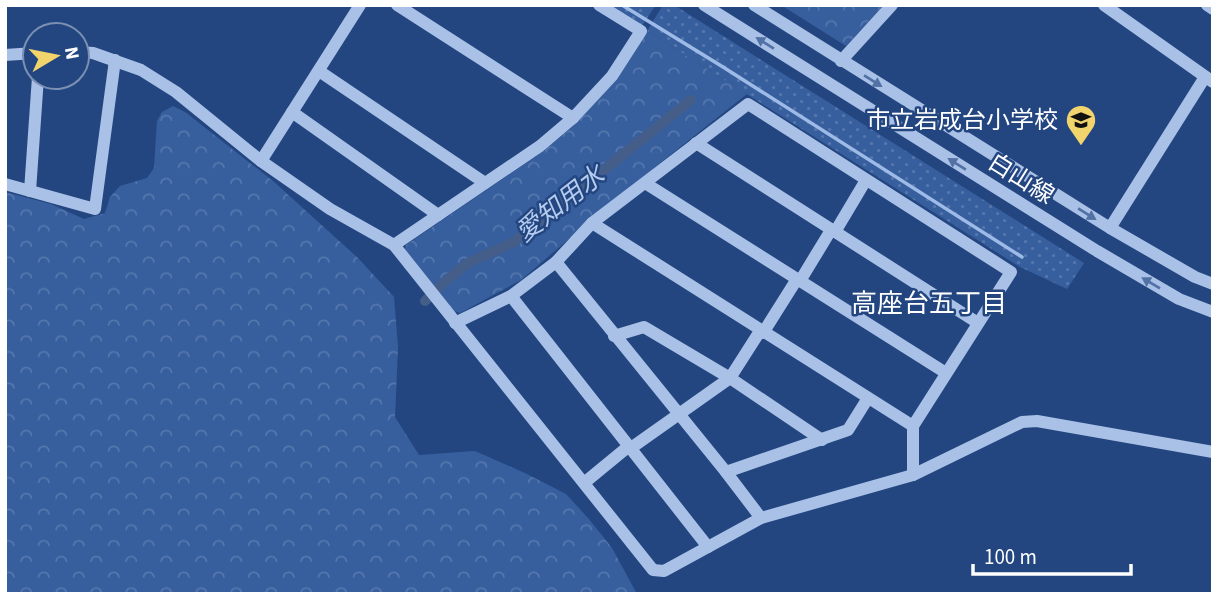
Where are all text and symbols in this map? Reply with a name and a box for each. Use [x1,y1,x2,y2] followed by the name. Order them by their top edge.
[21,21,91,91] north arrow
[755,37,774,50] one-way arrow
[57,45,86,62] text: N
[864,75,883,88] one-way arrow
[866,103,1058,138] place label: 市立岩成台小学校
[1064,103,1098,147] school or university icon: 市立岩成台小学校
[981,145,1061,213] street label: 白山線
[508,156,615,251] water label: 愛知用水
[948,157,967,170] one-way arrow
[1078,208,1097,221] one-way arrow
[1142,277,1161,289] one-way arrow
[851,285,1007,322] district label: 高座台五丁目
[973,532,1130,576] scale bar
[984,542,1037,572] text: 100 m

